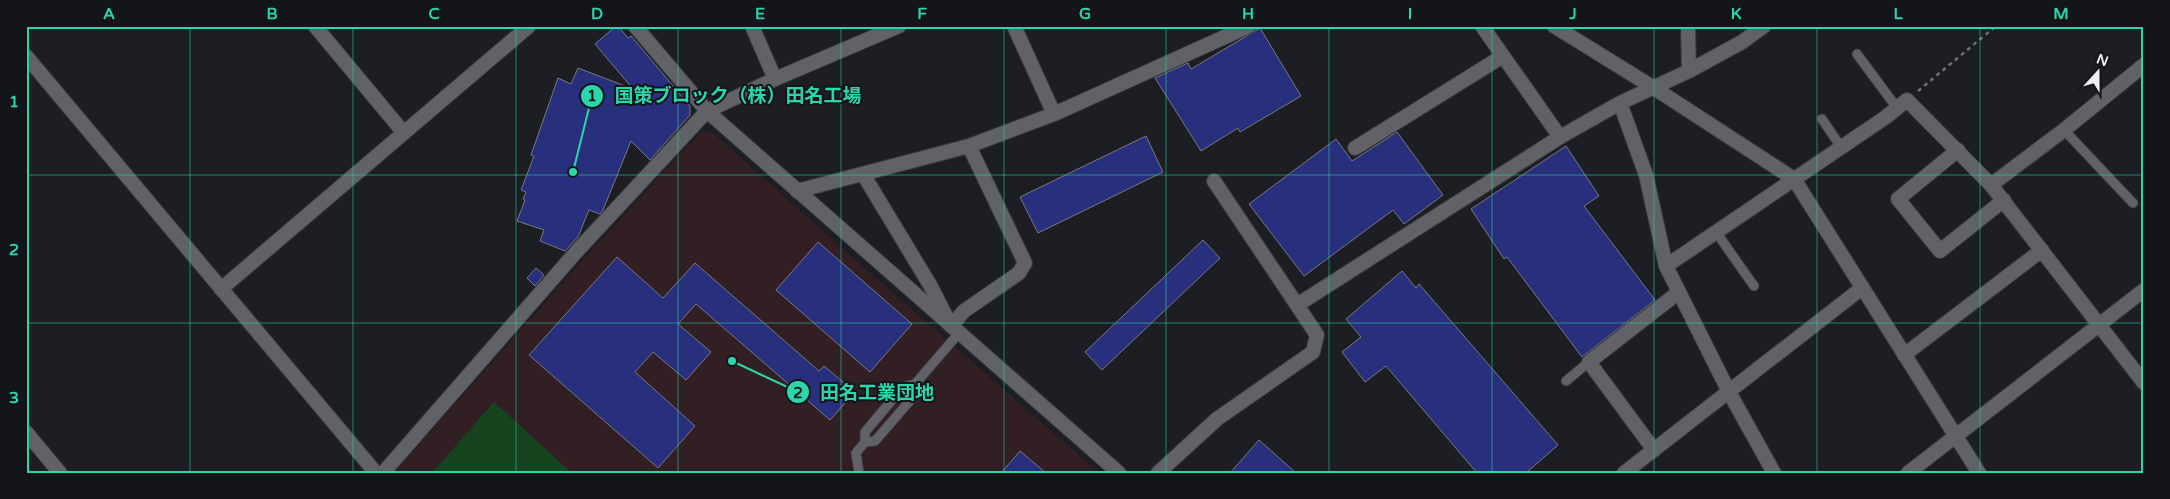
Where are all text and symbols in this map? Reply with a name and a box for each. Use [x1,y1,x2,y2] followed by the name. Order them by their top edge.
[103,4,115,24] text: A
[266,4,278,24] text: B
[428,4,440,24] text: C
[591,4,603,24] text: D
[755,4,765,24] text: E
[917,4,927,24] text: F
[1079,4,1091,24] text: G
[1242,4,1254,24] text: H
[1408,4,1412,24] text: I
[1568,4,1577,24] text: J
[1731,4,1742,24] text: K
[1893,4,1903,24] text: L
[2053,4,2069,24] text: M
[2072,48,2122,98] north arrow
[2094,50,2111,70] text: N
[579,79,871,113] callout: 国策ブロック（株）田名工場
[614,85,862,107] text: 国策ブロック（株）田名工場
[587,87,597,105] text: 1
[9,92,19,112] text: 1
[9,240,19,260] text: 2
[785,375,944,409] callout: 田名工業団地
[820,382,934,404] text: 田名工業団地
[793,384,803,402] text: 2
[9,388,19,408] text: 3

